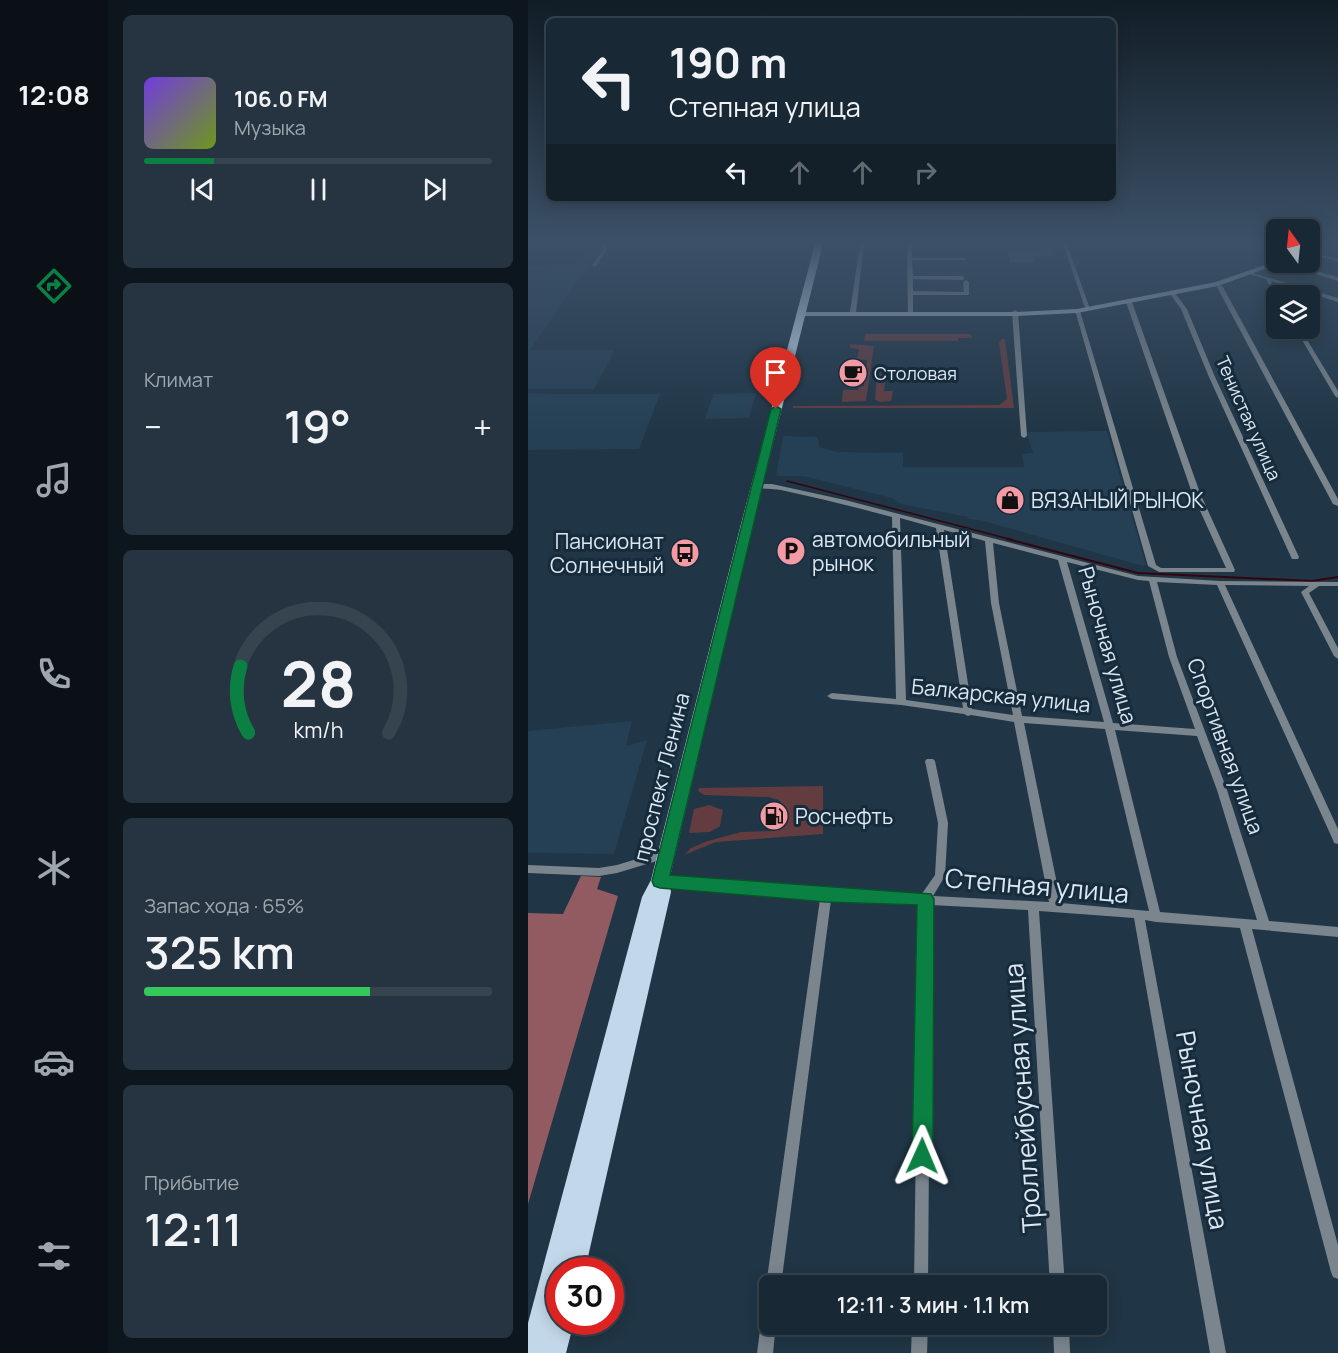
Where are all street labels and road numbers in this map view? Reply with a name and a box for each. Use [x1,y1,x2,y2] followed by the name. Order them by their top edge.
[1211,352,1287,484] street label: Тенистая улица
[1072,563,1144,727] street label: Рыночная улица
[1181,654,1271,838] street label: Спортивная улица
[910,672,1092,718] street label: Балкарская улица
[626,690,696,864] street label: проспект Ленина
[943,859,1131,911] street label: Степная улица
[995,962,1049,1234] street label: Троллейбусная улица
[1168,1028,1238,1232] street label: Рыночная улица

